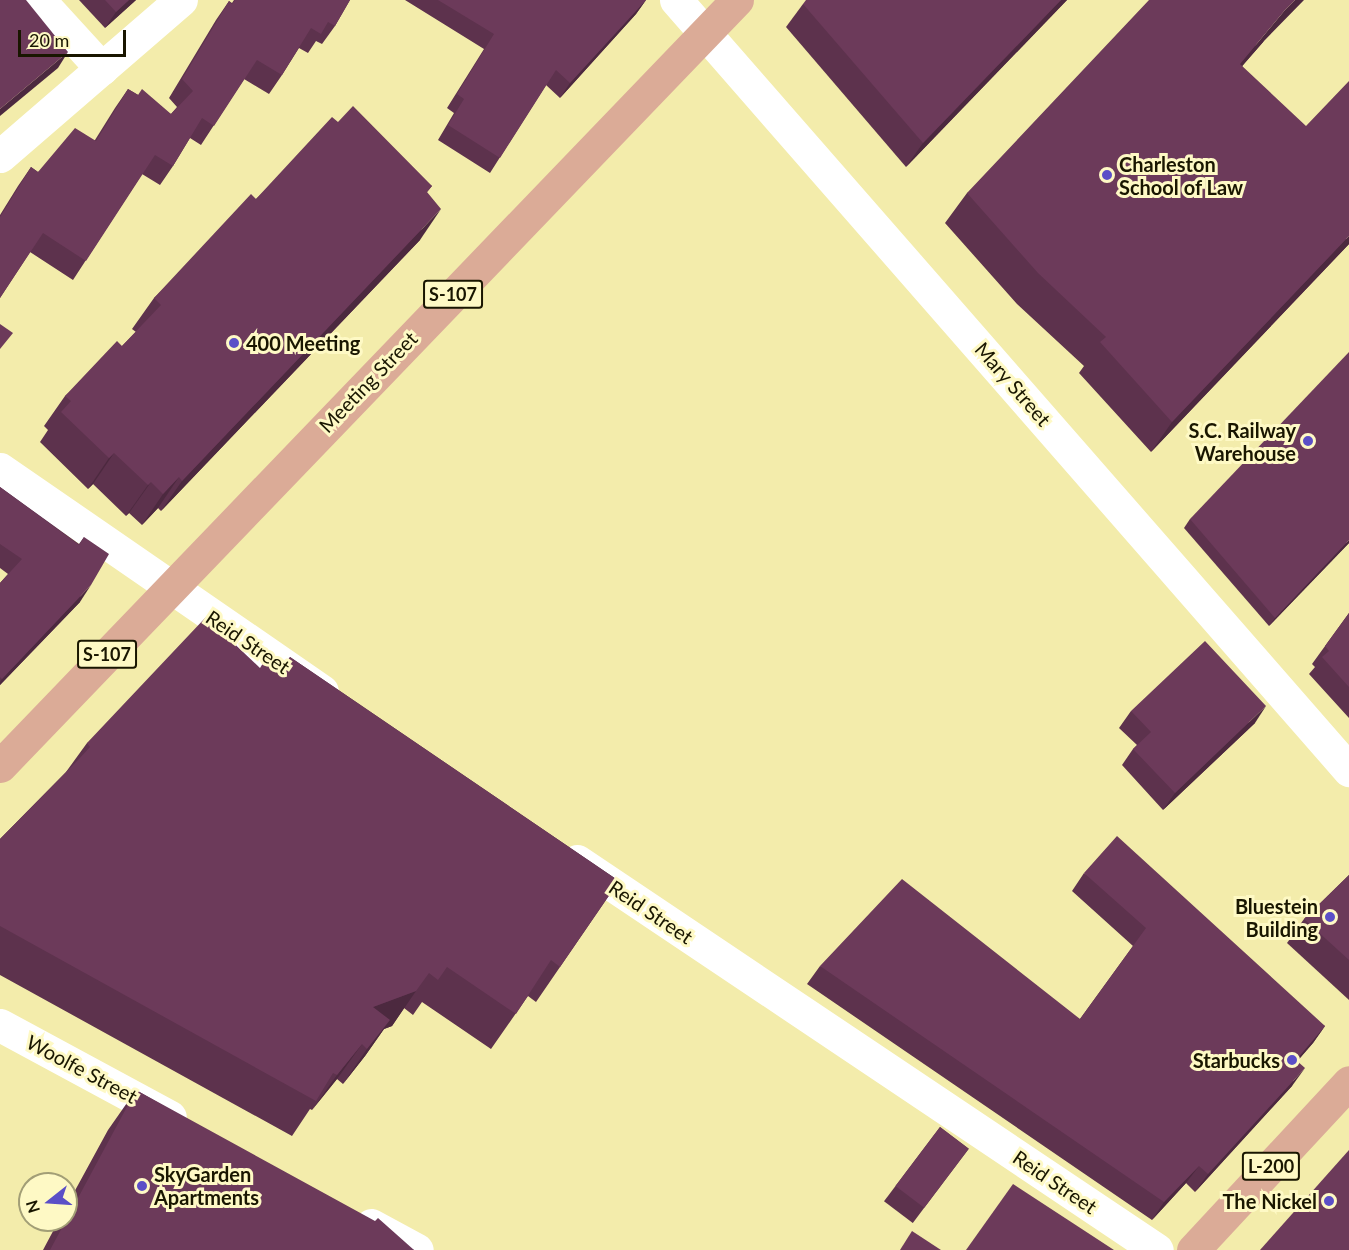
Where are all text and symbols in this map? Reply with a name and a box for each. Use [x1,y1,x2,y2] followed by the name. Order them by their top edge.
[21,18,129,56] scale bar
[29,29,69,51] text: 20 m
[1119,152,1243,199] place label: Charleston School of Law
[1100,168,1114,182] marker: Charleston School of Law
[423,279,483,309] road number: S-107
[314,327,422,437] street label: Meeting Street
[246,331,360,355] place label: 400 Meeting
[227,336,241,350] marker: 400 Meeting
[970,337,1056,431] street label: Mary Street
[1189,418,1296,465] place label: S.C. Railway Warehouse
[1301,434,1315,448] marker: S.C. Railway Warehouse
[201,605,295,679] street label: Reid Street
[77,639,137,669] road number: S-107
[604,875,698,949] street label: Reid Street
[1235,894,1318,941] place label: Bluestein Building
[1323,910,1337,924] marker: Bluestein Building
[23,1030,141,1108] street label: Woolfe Street
[1193,1048,1280,1072] place label: Starbucks
[1285,1053,1299,1067] marker: Starbucks
[1008,1145,1102,1219] street label: Reid Street
[1241,1151,1301,1181] road number: L-200
[154,1162,259,1209] place label: SkyGarden Apartments
[18,1172,78,1232] north arrow
[135,1179,149,1193] marker: SkyGarden Apartments
[1223,1189,1317,1213] place label: The Nickel
[1322,1194,1336,1208] marker: The Nickel
[21,1198,43,1216] text: N

